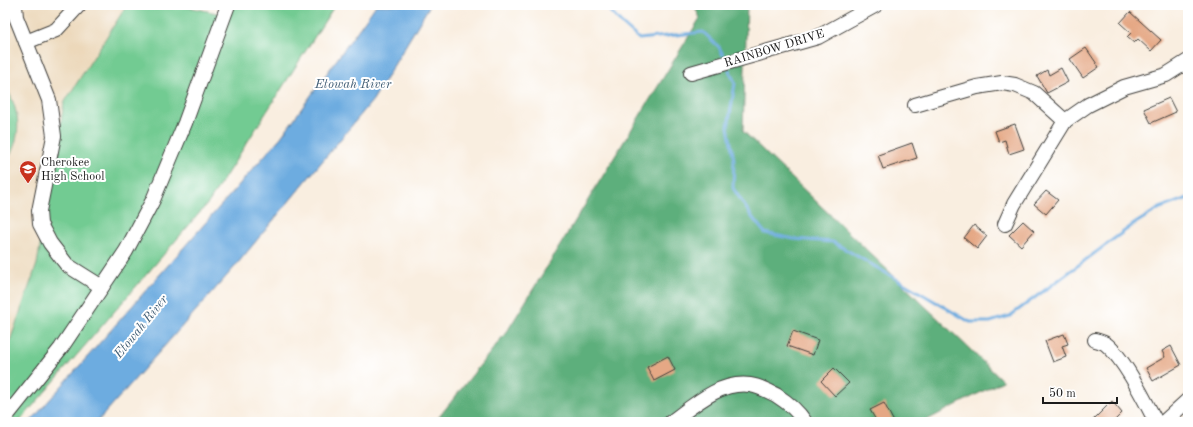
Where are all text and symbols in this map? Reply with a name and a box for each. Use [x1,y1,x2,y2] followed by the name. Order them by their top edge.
[723,28,826,70] street label: RAINBOW DRIVE
[314,78,392,91] water label: Etowah River
[41,157,104,183] place label: Cherokee High School
[18,159,38,184] school or university icon: Cherokee High School
[111,293,171,362] water label: Etowah River
[1043,379,1117,405] scale bar
[1049,387,1076,400] text: 50 m

